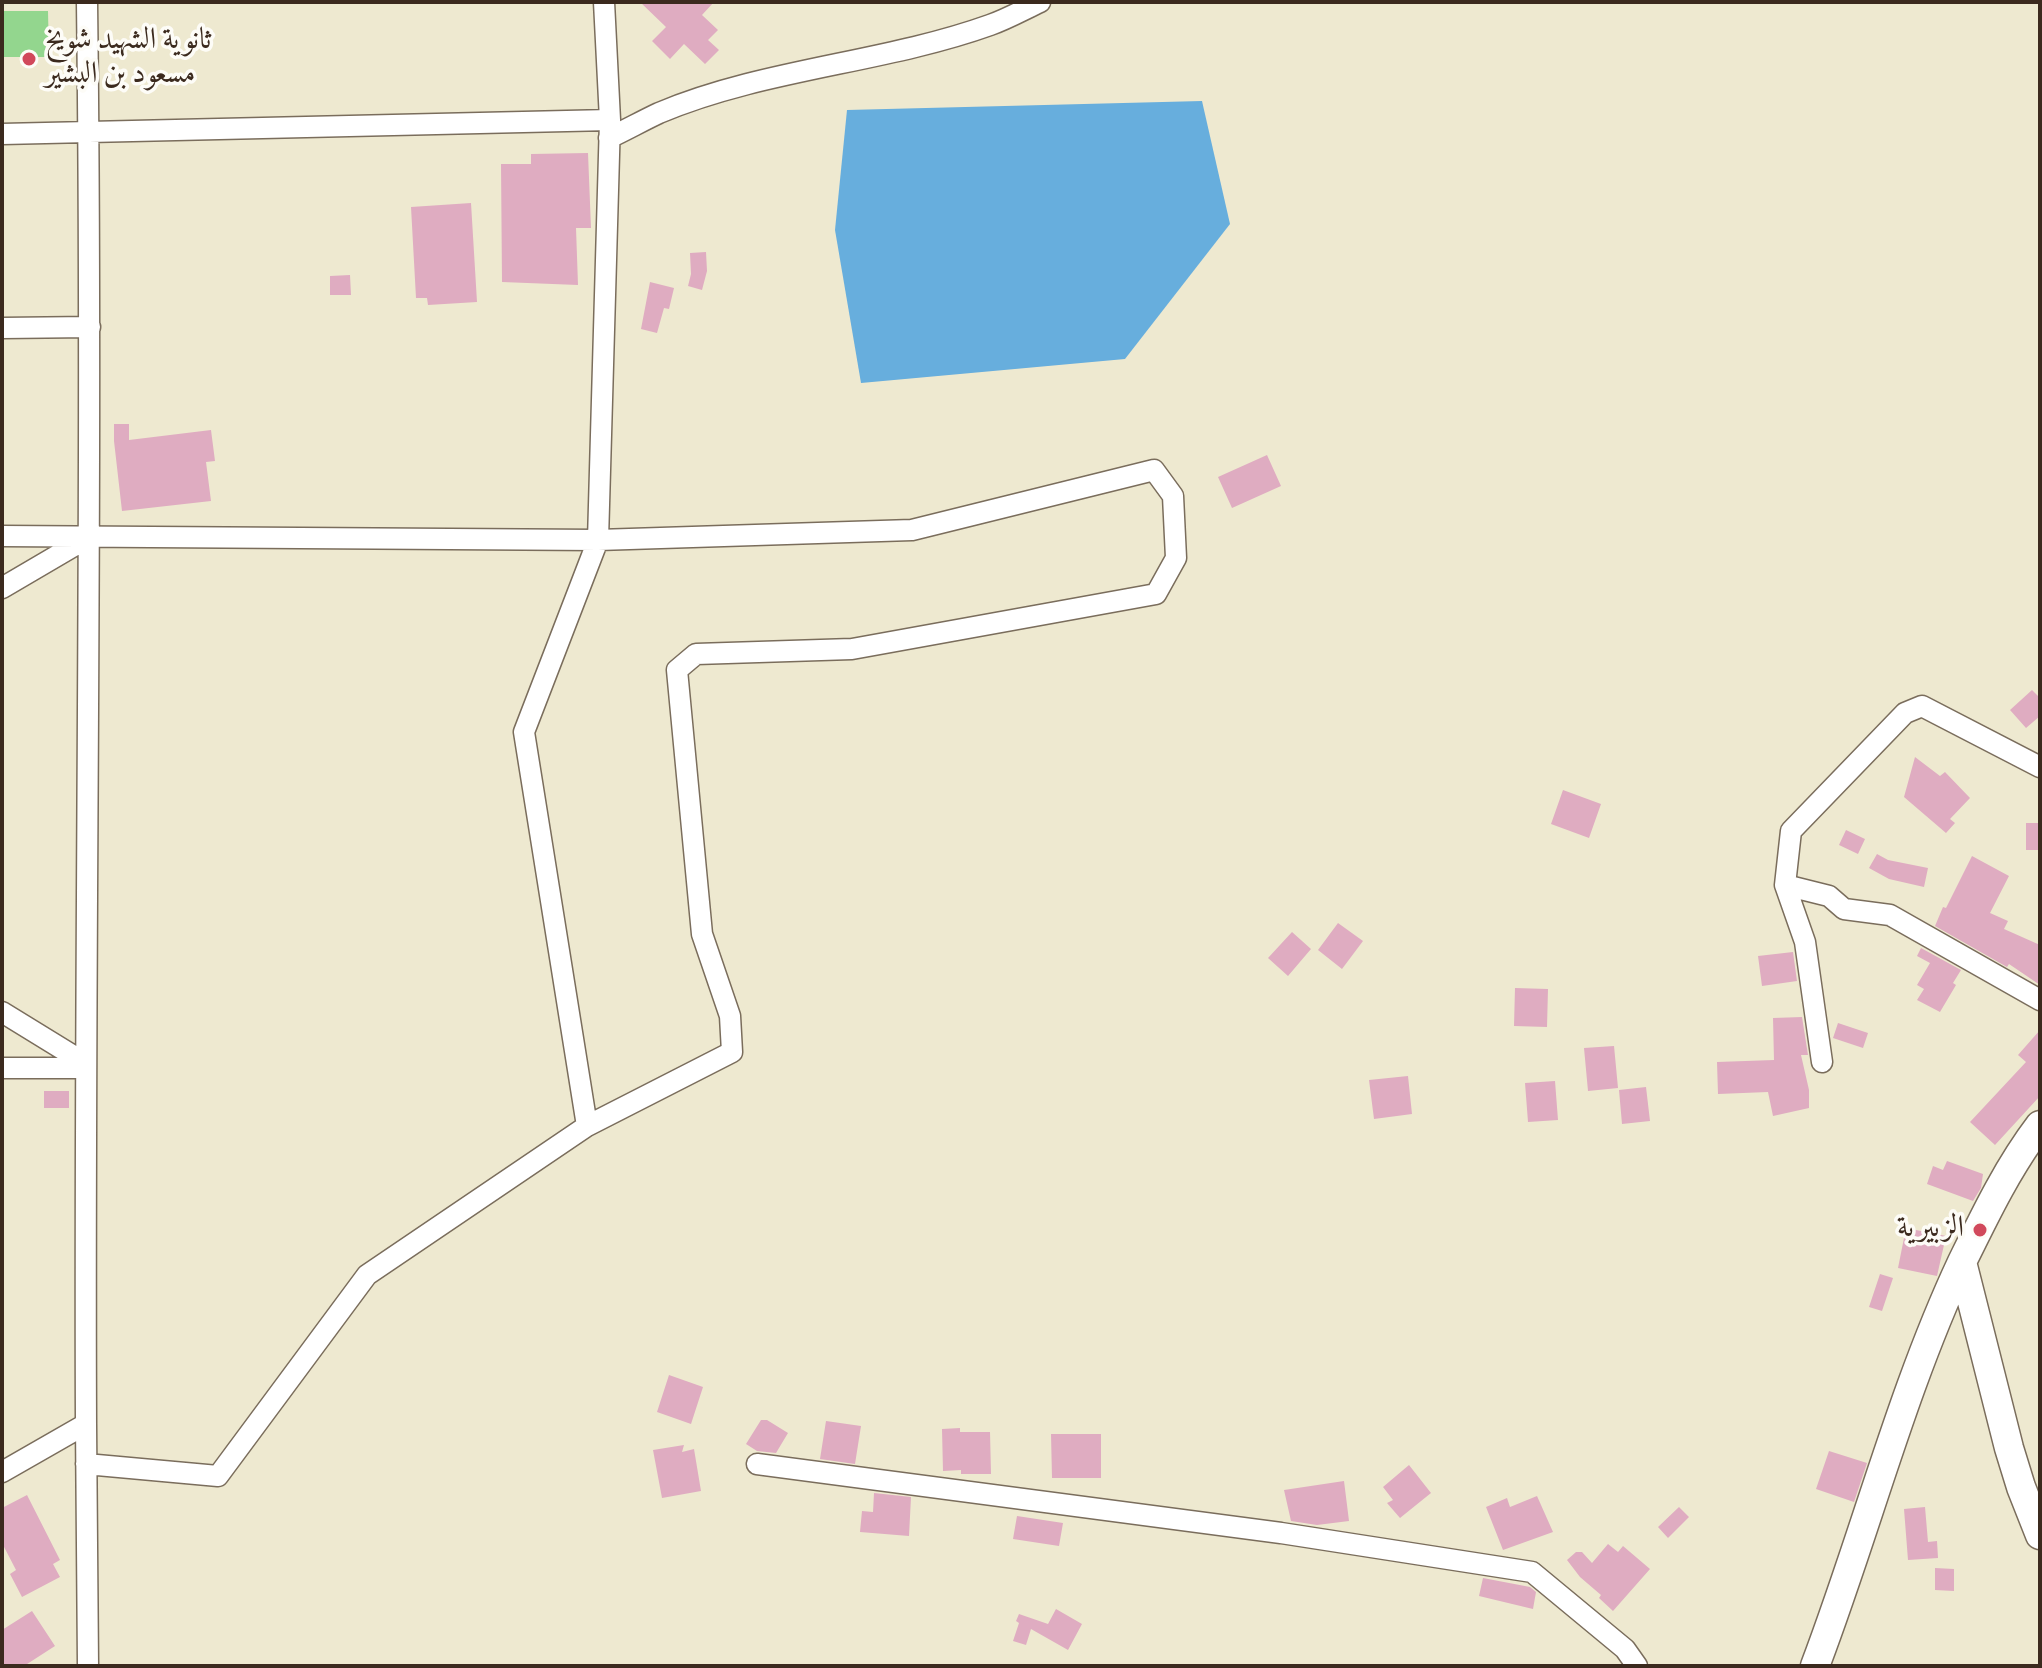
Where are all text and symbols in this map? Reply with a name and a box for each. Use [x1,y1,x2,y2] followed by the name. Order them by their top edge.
[45,24,212,94] place label: ثانوية الشهيد شويخ مسعود بن البشير
[20,50,38,68] marker: ثانوية الشهيد شويخ مسعود بن البشير
[1897,1212,1964,1248] place label: الزبيرية
[1971,1221,1989,1239] marker: الزبيرية

